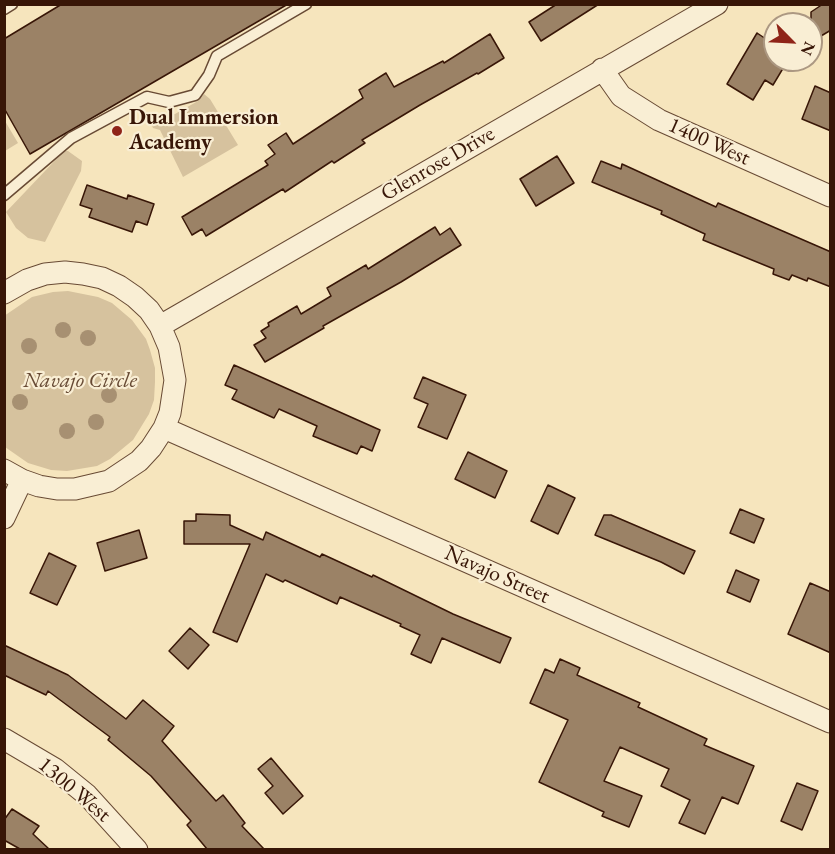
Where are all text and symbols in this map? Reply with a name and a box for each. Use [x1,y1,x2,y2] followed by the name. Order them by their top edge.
[763,12,823,72] north arrow
[796,39,820,59] text: N
[129,105,279,156] place label: Dual Immersion Academy
[664,112,754,172] street label: 1400 West
[376,121,500,207] street label: Glenrose Drive
[110,124,124,138] marker: Dual Immersion Academy
[23,368,137,394] park label: Navajo Circle
[440,540,554,610] street label: Navajo Street
[32,752,116,828] street label: 1300 West

